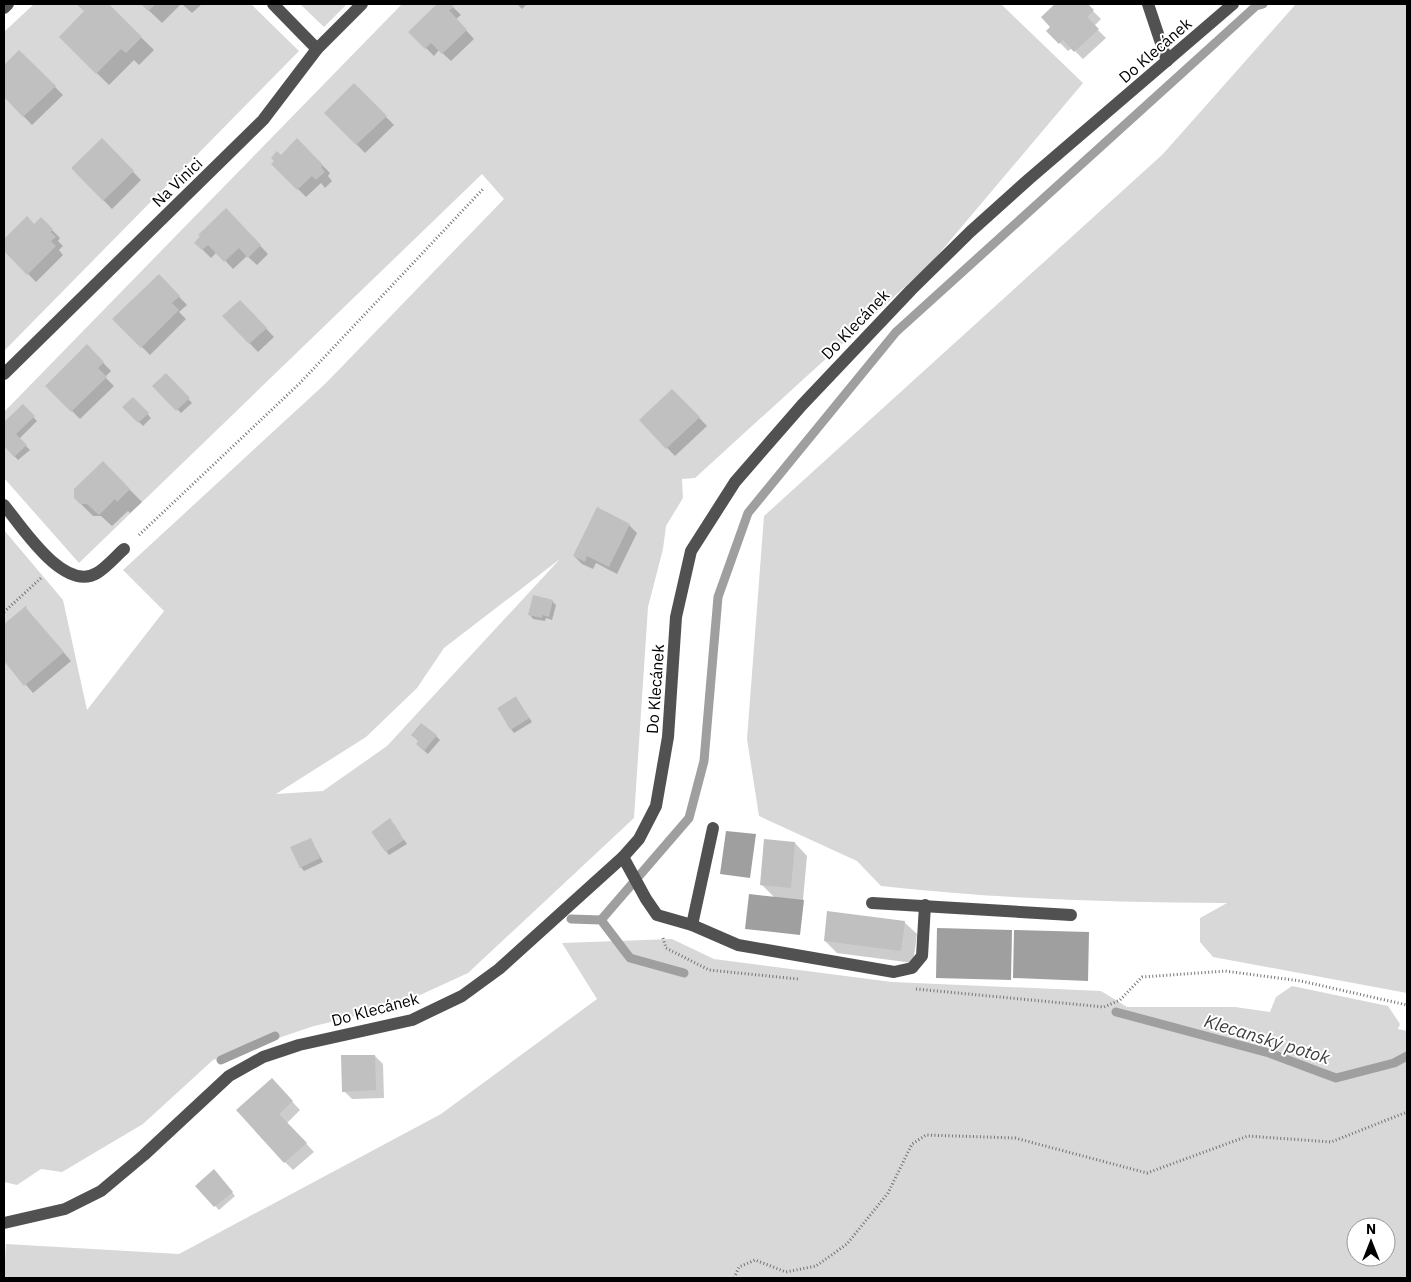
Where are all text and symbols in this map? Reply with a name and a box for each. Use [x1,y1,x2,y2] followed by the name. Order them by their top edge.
[1115,13,1196,87] street label: Do Klecánek
[148,153,206,211] street label: Na Vinici
[817,284,894,363] street label: Do Klecánek
[642,643,668,734] street label: Do Klecánek
[329,988,421,1030] street label: Do Klecánek
[1201,1009,1333,1069] water label: Klecanský potok
[1346,1217,1396,1267] north arrow
[1366,1220,1376,1238] text: N

